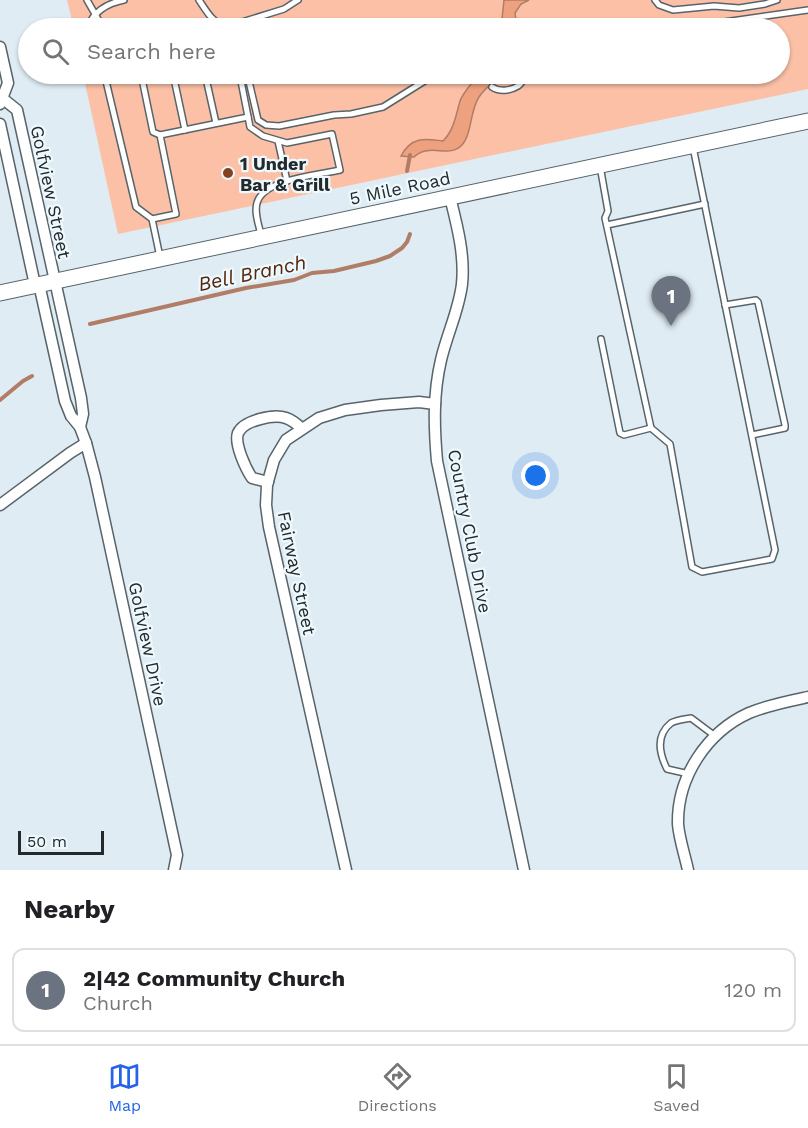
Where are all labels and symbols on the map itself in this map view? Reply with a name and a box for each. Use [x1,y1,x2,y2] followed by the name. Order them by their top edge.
[27,123,75,261] street label: Golfview Street
[240,153,330,195] place label: 1 Under Bar & Grill
[221,166,235,180] marker: 1 Under Bar & Grill
[348,167,452,209] street label: 5 Mile Road
[196,250,308,296] water label: Bell Branch
[652,276,690,326] pin: 1
[444,447,496,615] street label: Country Club Drive
[521,461,550,490] your location
[274,509,320,637] street label: Fairway Street
[125,580,171,708] street label: Golfview Drive
[18,828,104,856] scale bar

